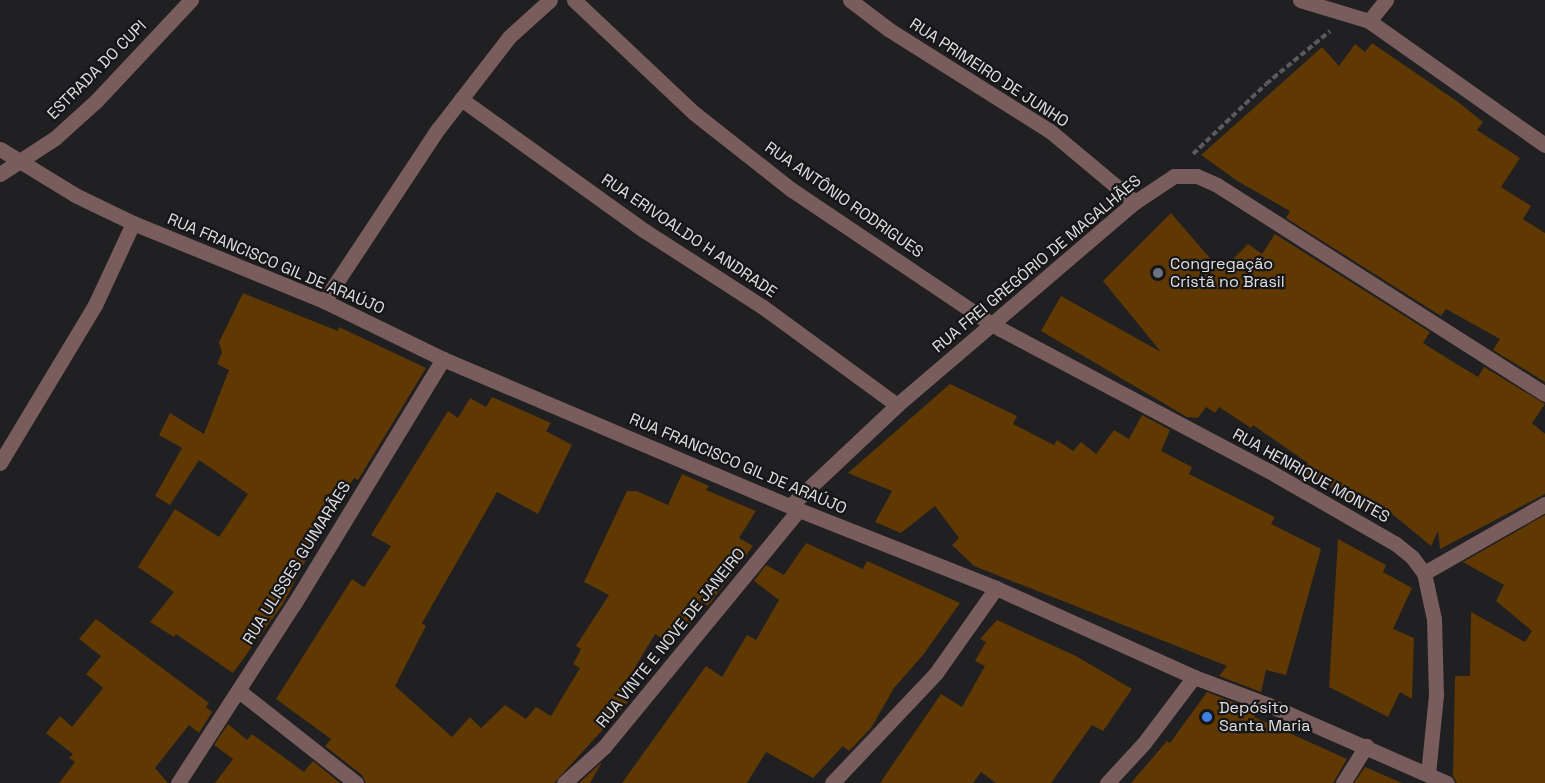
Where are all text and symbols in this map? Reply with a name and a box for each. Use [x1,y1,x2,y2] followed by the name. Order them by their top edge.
[906,14,1072,132] street label: RUA PRIMEIRO DE JUNHO
[43,16,151,124] street label: ESTRADA DO CUPI
[761,138,927,262] street label: RUA ANTÔNIO RODRIGUES
[597,170,781,302] street label: RUA ERIVOALDO H ANDRADE
[929,171,1145,357] street label: RUA FREI GREGÓRIO DE MAGALHÃES
[164,209,388,319] street label: RUA FRANCISCO GIL DE ARAÚJO
[1170,254,1285,292] place label: Congregação Cristã no Brasil
[1151,266,1165,280] marker: Congregação Cristã no Brasil
[626,409,850,519] street label: RUA FRANCISCO GIL DE ARAÚJO
[1229,425,1393,527] street label: RUA HENRIQUE MONTES
[239,478,355,648] street label: RUA ULISSES GUIMARÃES
[592,544,750,732] street label: RUA VINTE E NOVE DE JANEIRO
[1219,698,1310,736] place label: Depósito Santa Maria
[1200,710,1214,724] marker: Depósito Santa Maria

